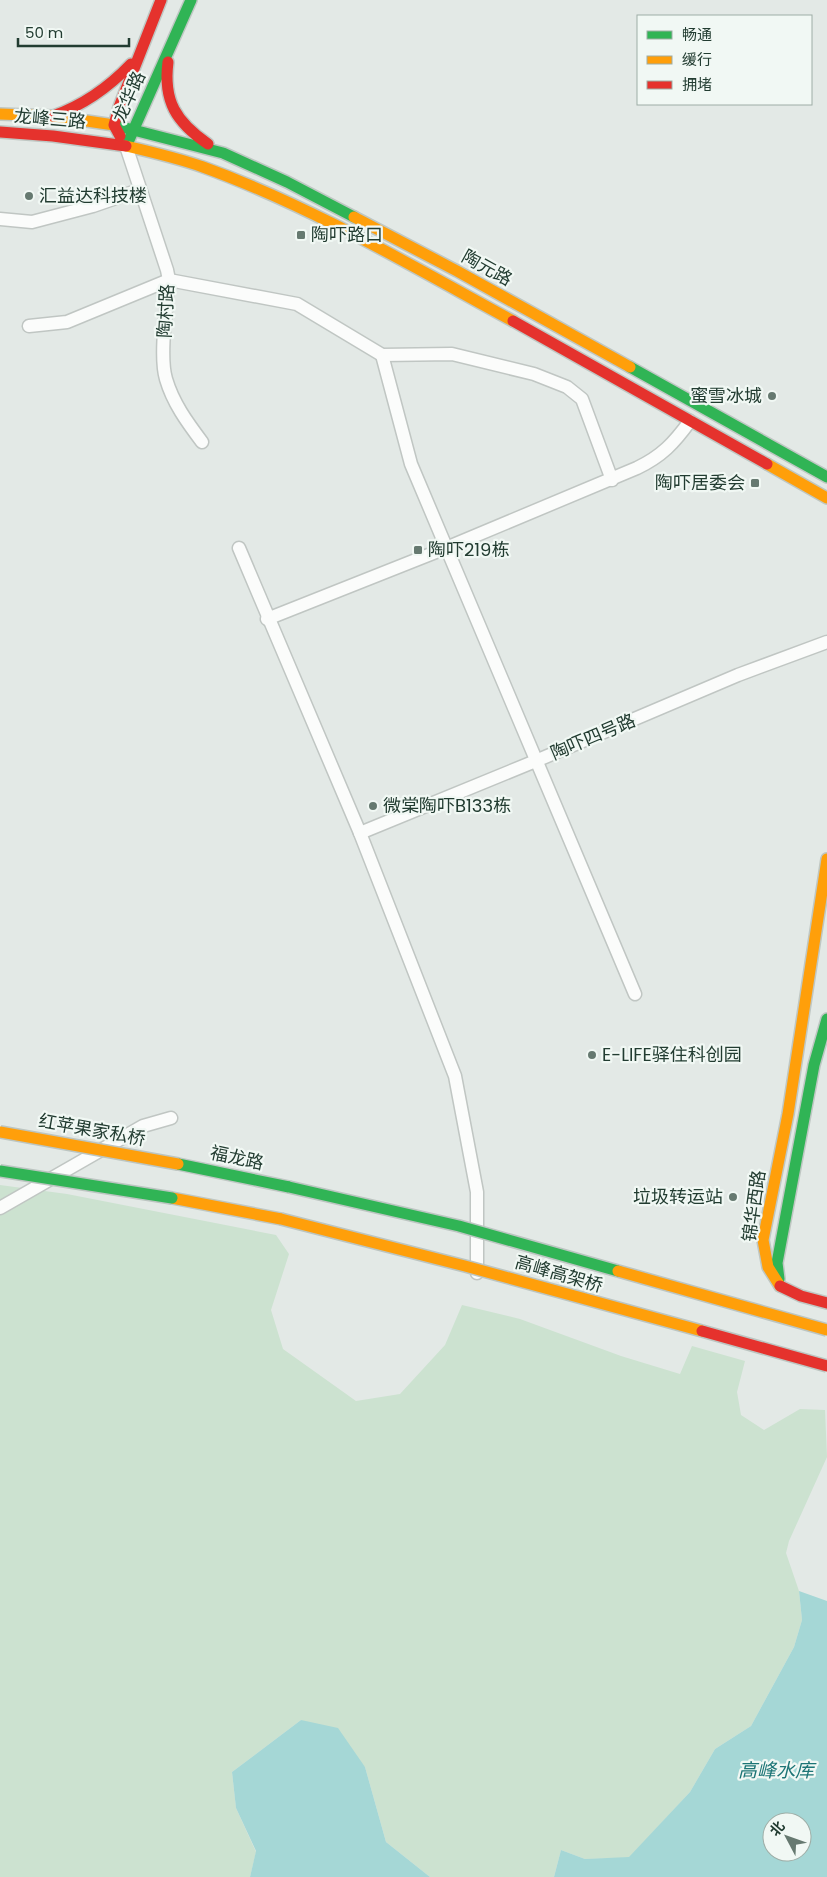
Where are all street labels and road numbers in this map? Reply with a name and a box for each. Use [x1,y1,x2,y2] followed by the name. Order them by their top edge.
[106,67,151,127] street label: 龙华路
[13,103,87,134] street label: 龙峰三路
[458,244,517,292] street label: 陶元路
[152,283,179,339] street label: 陶村路
[546,707,639,766] street label: 陶吓四号路
[37,1108,147,1151] street label: 红苹果家私桥
[208,1140,266,1175] street label: 福龙路
[736,1169,771,1243] street label: 锦华西路
[512,1249,606,1298] street label: 高峰高架桥

